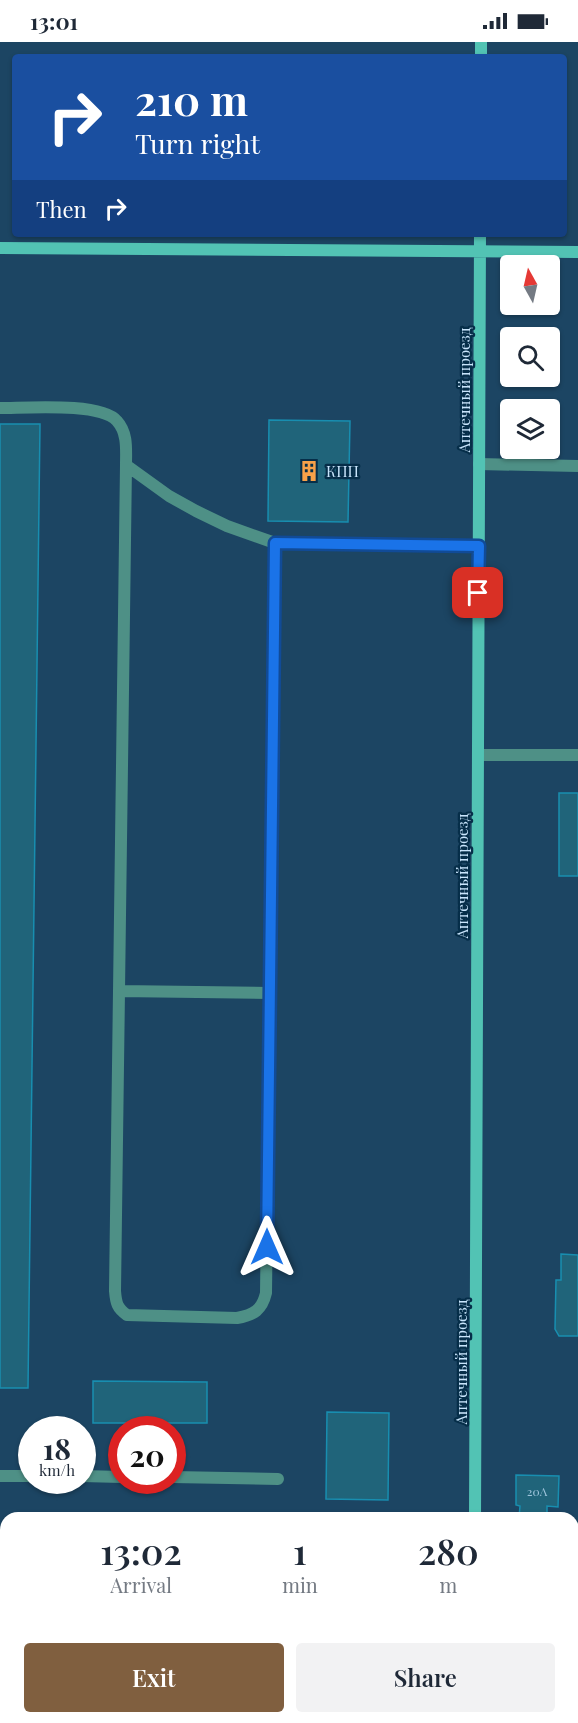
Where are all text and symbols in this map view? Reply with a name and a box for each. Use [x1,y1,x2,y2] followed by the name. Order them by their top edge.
[30,6,78,36] text: 13:01
[135,71,248,127] text: 210 m
[36,78,114,156] icon: right
[135,125,260,161] text: Turn right
[99,192,132,225] icon: right
[36,194,87,224] text: Then
[500,255,560,315] north arrow
[500,255,560,459] map controls
[454,327,474,454] street label: Аптечный проезд
[500,327,560,387] button: search
[500,399,560,459] button: layers
[297,459,321,483] building icon: КПП
[326,461,359,481] place label: КПП
[452,567,503,618] pin
[461,576,494,609] icon: arrive
[452,813,472,940] street label: Аптечный проезд
[235,1215,299,1279] position arrow
[451,1299,471,1426] street label: Аптечный проезд
[108,1416,186,1494] speed limit sign: 20
[43,1428,71,1468] text: 18
[39,1460,75,1480] text: km/h
[527,1483,548,1499] house number: 20А
[100,1526,182,1574] text: 13:02
[293,1526,307,1574] text: 1
[418,1526,479,1574] text: 280
[110,1571,172,1598] text: Arrival
[282,1571,318,1598] text: min
[439,1571,457,1598] text: m
[24,1643,284,1712] button: Exit
[296,1643,555,1712] button: Share

